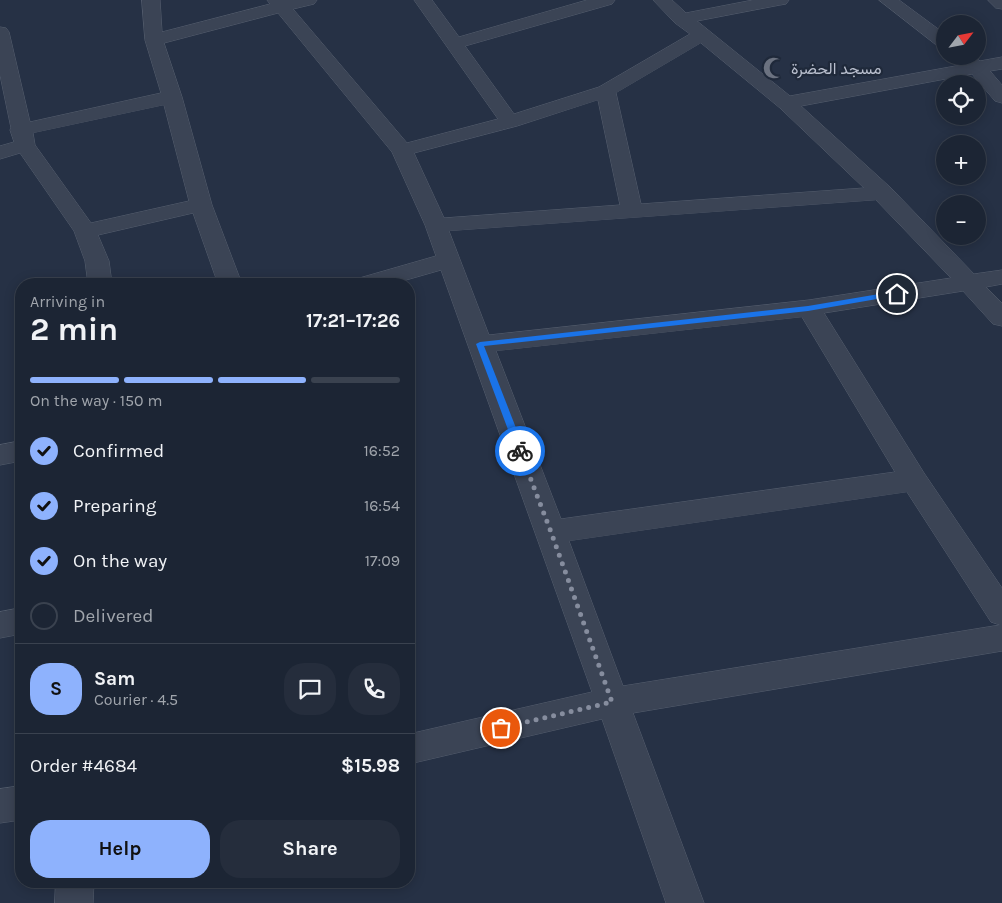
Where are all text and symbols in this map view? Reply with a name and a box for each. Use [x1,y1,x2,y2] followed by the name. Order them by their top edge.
[936,15,986,65] north arrow
[936,15,986,245] map controls
[761,55,787,81] mosque icon: مسجد الحضرة
[791,59,882,79] place label: مسجد الحضرة
[936,75,986,125] button: locate
[936,135,986,185] button: +
[936,195,986,245] button: −
[876,273,918,315] pin
[883,280,911,308] icon: home
[30,292,105,311] text: Arriving in
[306,310,400,332] text: 17:21–17:26
[30,311,118,348] text: 2 min
[30,391,162,410] text: On the way · 150 m
[495,426,545,476] courier
[30,437,58,465] icon: check
[506,437,534,465] icon: bike
[73,440,164,462] text: Confirmed
[364,441,400,460] text: 16:52
[30,492,58,520] icon: check
[73,495,156,517] text: Preparing
[364,496,400,515] text: 16:54
[30,547,58,575] icon: check
[73,550,167,572] text: On the way
[365,551,400,570] text: 17:09
[73,605,153,627] text: Delivered
[284,663,336,715] button: chat
[348,663,400,715] button: phone
[94,668,135,690] text: Sam
[50,678,62,700] text: S
[94,690,178,709] text: Courier · 4.5
[480,707,522,749] pin
[487,714,515,742] icon: bag
[30,755,137,777] text: Order #4684
[341,755,400,777] text: $15.98
[30,820,210,878] button: Help
[220,820,400,878] button: Share

